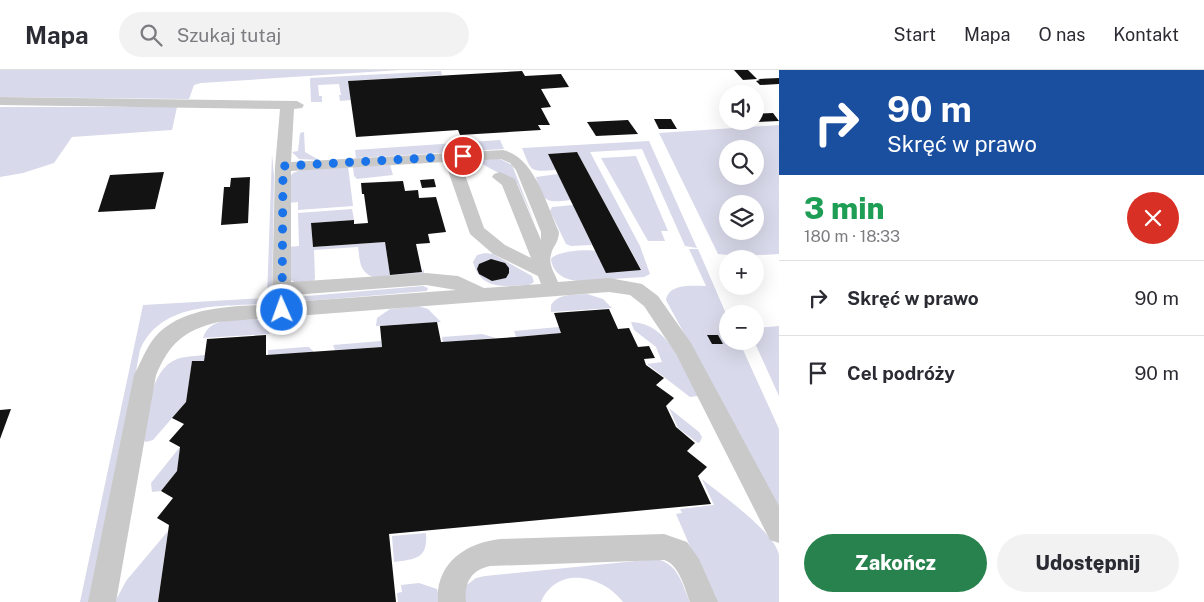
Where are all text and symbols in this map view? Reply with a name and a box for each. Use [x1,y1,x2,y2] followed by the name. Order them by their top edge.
[119,12,469,57] search box
[25,21,89,49] text: Mapa
[137,21,165,49] icon: search
[177,24,281,46] text: Szukaj tutaj
[894,24,936,45] text: Start
[964,24,1010,45] text: Mapa
[1038,24,1085,45] text: O nas
[1113,24,1179,45] text: Kontakt
[719,85,764,350] map controls
[719,85,764,130] button: sound
[887,89,972,130] text: 90 m
[804,90,869,155] icon: right
[887,131,1037,157] text: Skręć w prawo
[442,135,484,177] pin
[719,140,764,185] button: search
[449,142,477,170] icon: arrive
[804,190,885,226] text: 3 min
[1127,192,1179,244] button: close
[719,195,764,240] button: layers
[804,227,900,246] text: 180 m · 18:33
[719,250,764,295] button: +
[255,283,307,335] position arrow
[804,284,832,312] icon: right
[847,287,979,309] text: Skręć w prawo
[1135,287,1179,309] text: 90 m
[719,305,764,350] button: −
[804,359,832,387] icon: arrive
[847,362,955,384] text: Cel podróży
[1135,362,1179,384] text: 90 m
[804,534,987,592] button: Zakończ
[997,534,1179,592] button: Udostępnij

